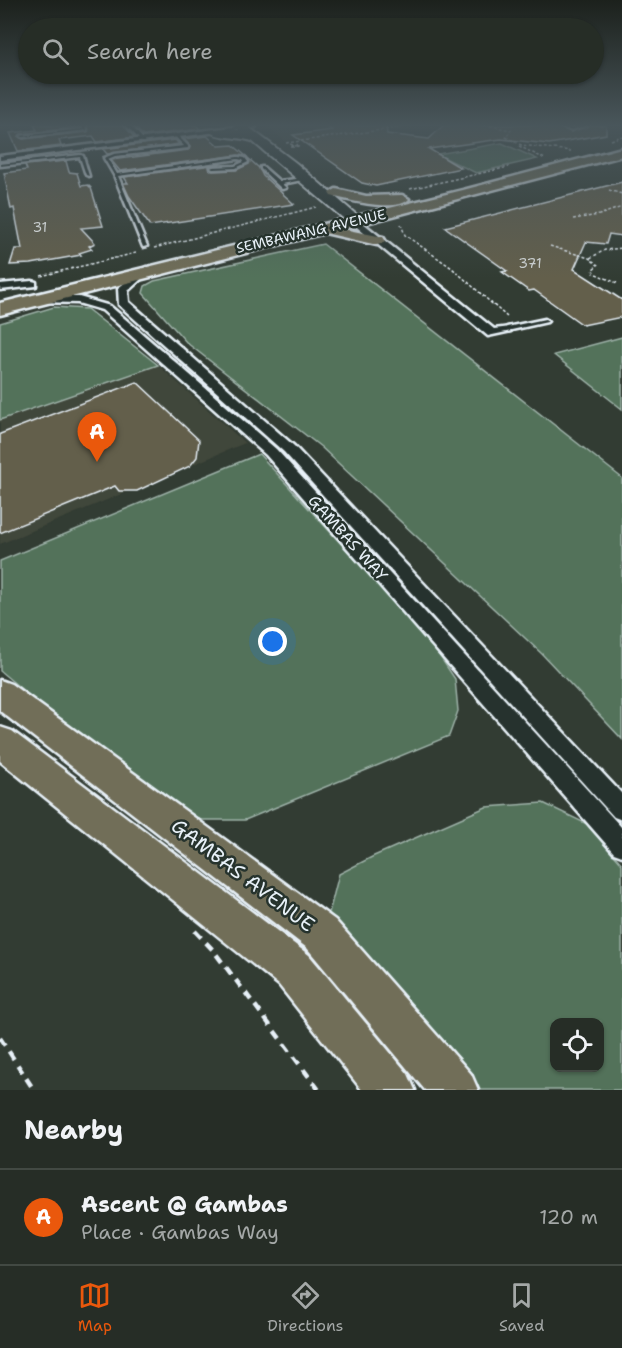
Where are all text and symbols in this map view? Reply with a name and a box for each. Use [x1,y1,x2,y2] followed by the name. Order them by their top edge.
[18,18,604,84] search box
[39,35,72,68] icon: search
[87,37,213,66] text: Search here
[234,205,388,257] street label: SEMBAWANG AVENUE
[33,218,47,236] house number: 31
[518,254,542,272] house number: 371
[78,412,116,462] pin: A
[304,490,393,586] street label: GAMBAS WAY
[258,627,287,656] your location
[166,813,320,937] street label: GAMBAS AVENUE
[550,1018,604,1072] map controls
[550,1018,604,1072] button: locate
[24,1112,123,1147] text: Nearby
[81,1190,288,1219] text: Ascent @ Gambas
[36,1204,51,1230] text: A
[539,1204,598,1230] text: 120 m
[81,1219,279,1245] text: Place · Gambas Way
[78,1279,112,1336] tab: Map
[267,1279,344,1336] tab: Directions
[499,1279,544,1336] tab: Saved

